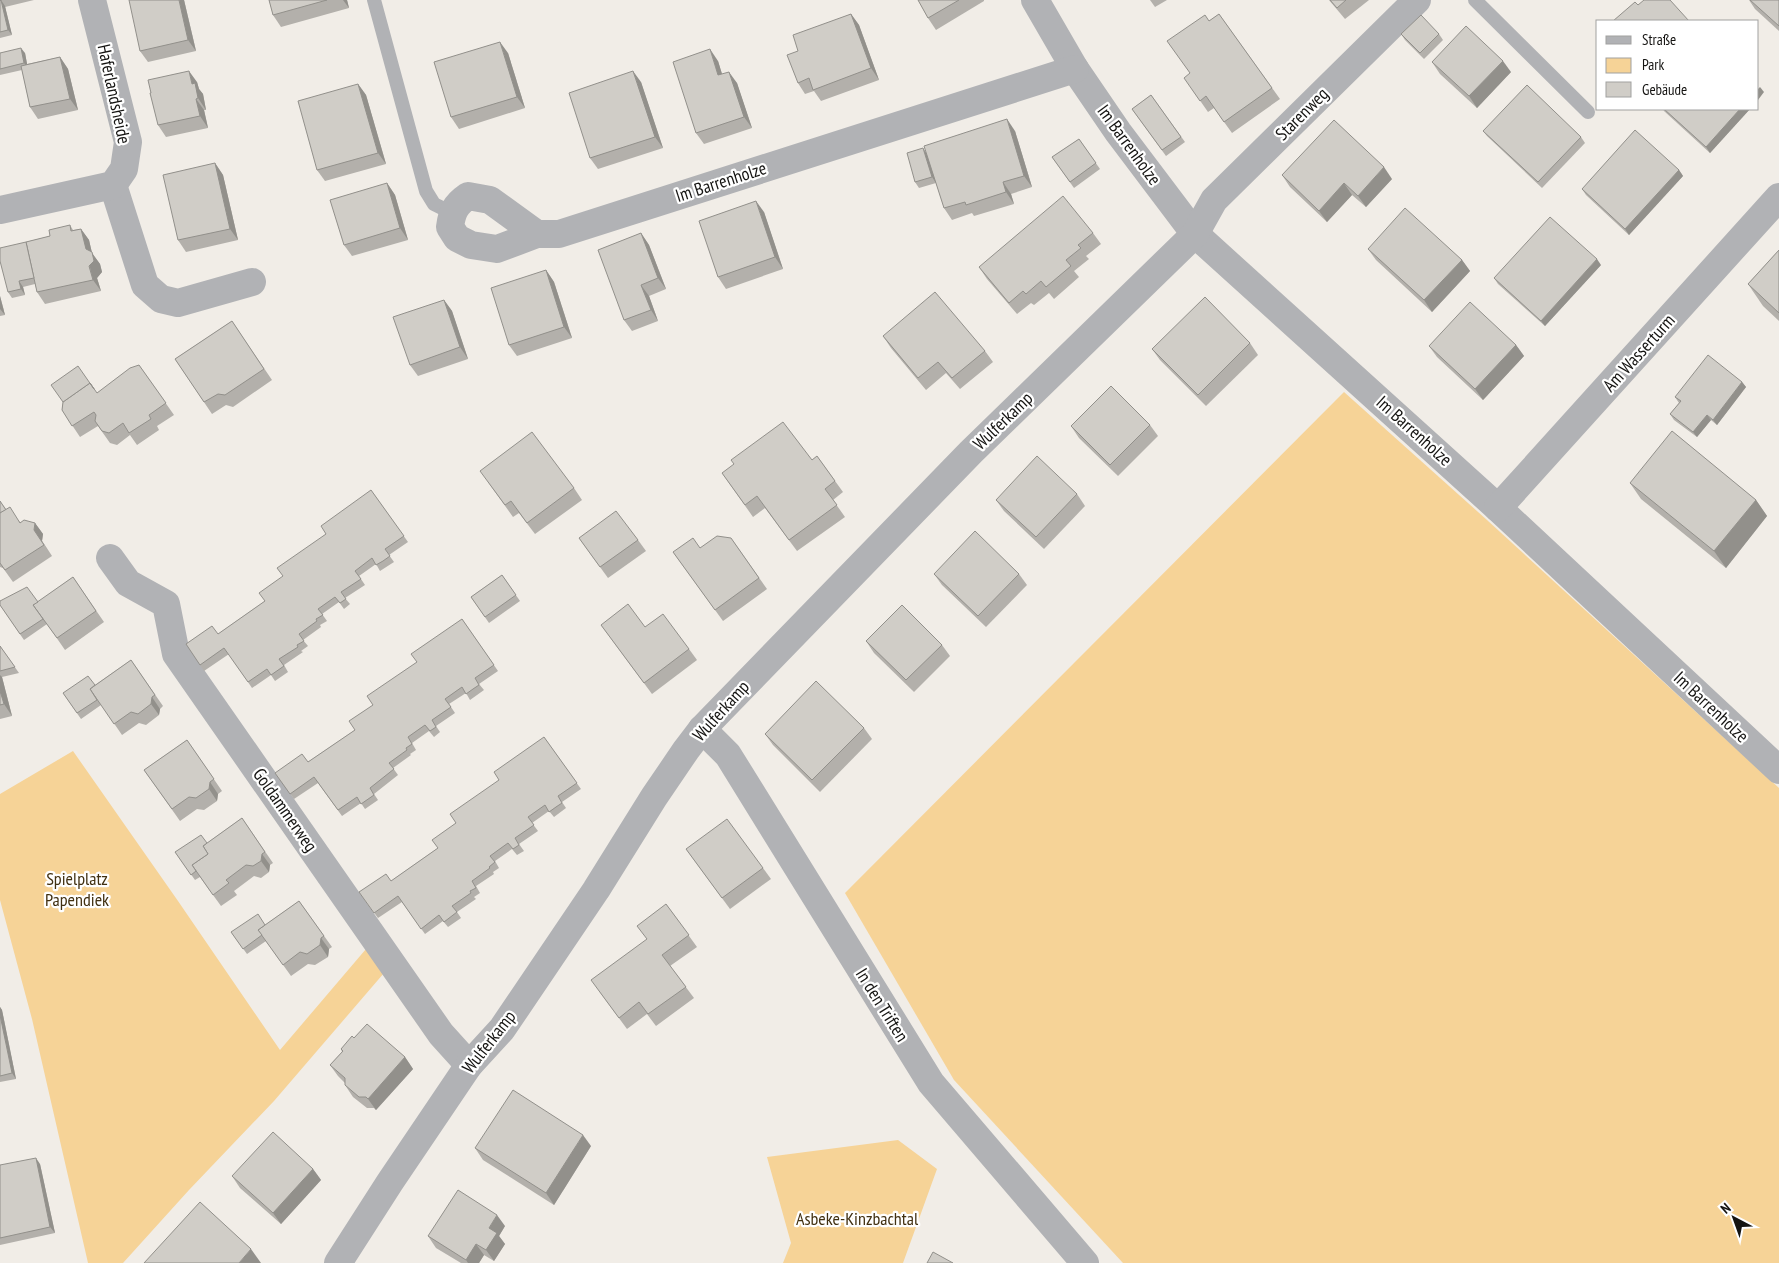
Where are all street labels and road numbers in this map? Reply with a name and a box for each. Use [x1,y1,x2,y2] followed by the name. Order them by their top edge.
[93,42,136,146] street label: Haferlandsheide
[1270,82,1333,145] street label: Starenweg
[1092,100,1166,190] street label: Im Barrenholze
[672,156,769,207] street label: Im Barrenholze
[1598,309,1680,396] street label: Am Wasserturm
[968,387,1037,455] street label: Wulferkamp
[1372,391,1457,471] street label: Im Barrenholze
[1669,666,1754,747] street label: Im Barrenholze
[687,675,754,746] street label: Wulferkamp
[248,763,323,856] street label: Goldammerweg
[851,964,914,1046] street label: In den Triften
[457,1005,521,1078] street label: Wulferkamp

